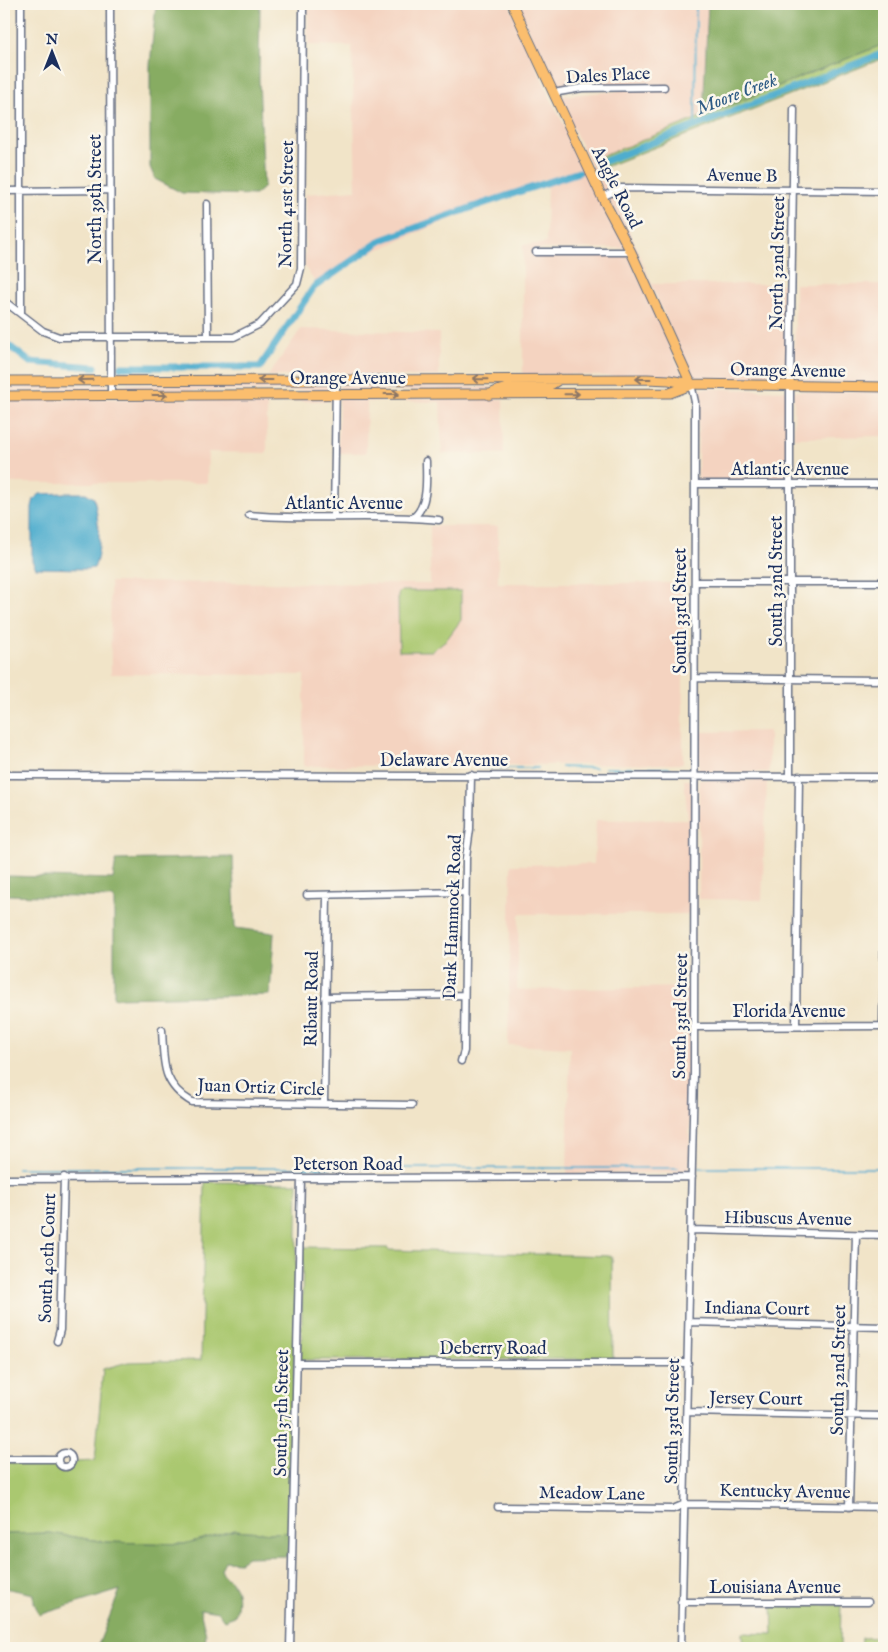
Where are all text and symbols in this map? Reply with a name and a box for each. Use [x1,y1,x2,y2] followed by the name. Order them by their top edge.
[28,28,78,78] north arrow
[45,31,58,49] text: N
[565,63,651,90] street label: Dales Place
[693,68,781,121] water label: Moore Creek
[85,134,108,264] street label: North 39th Street
[275,140,300,268] street label: North 41st Street
[585,142,646,233] street label: Angle Road
[705,164,778,189] street label: Avenue B
[766,196,791,330] street label: North 32nd Street
[730,359,846,384] street label: Orange Avenue
[290,368,406,391] street label: Orange Avenue
[635,374,651,384] one-way arrow
[77,375,94,385] one-way arrow
[257,375,274,385] one-way arrow
[472,375,488,384] one-way arrow
[384,389,400,399] one-way arrow
[564,389,580,399] one-way arrow
[152,390,168,400] one-way arrow
[730,459,849,482] street label: Atlantic Avenue
[284,493,403,516] street label: Atlantic Avenue
[766,516,789,646] street label: South 32nd Street
[670,548,693,674] street label: South 33rd Street
[380,750,508,773] street label: Delaware Avenue
[439,834,468,1000] street label: Dark Hammock Road
[300,950,325,1047] street label: Ribaut Road
[669,953,694,1079] street label: South 33rd Street
[732,1001,846,1024] street label: Florida Avenue
[195,1075,325,1102] street label: Juan Ortiz Circle
[293,1154,403,1177] street label: Peterson Road
[35,1193,62,1323] street label: South 40th Court
[724,1207,852,1232] street label: Hibuscus Avenue
[704,1297,810,1322] street label: Indiana Court
[827,1304,852,1436] street label: South 32nd Street
[439,1338,547,1361] street label: Deberry Road
[270,1349,295,1477] street label: South 37th Street
[661,1358,686,1484] street label: South 33rd Street
[707,1387,803,1412] street label: Jersey Court
[719,1480,851,1505] street label: Kentucky Avenue
[539,1482,645,1507] street label: Meadow Lane
[709,1577,841,1600] street label: Louisiana Avenue

